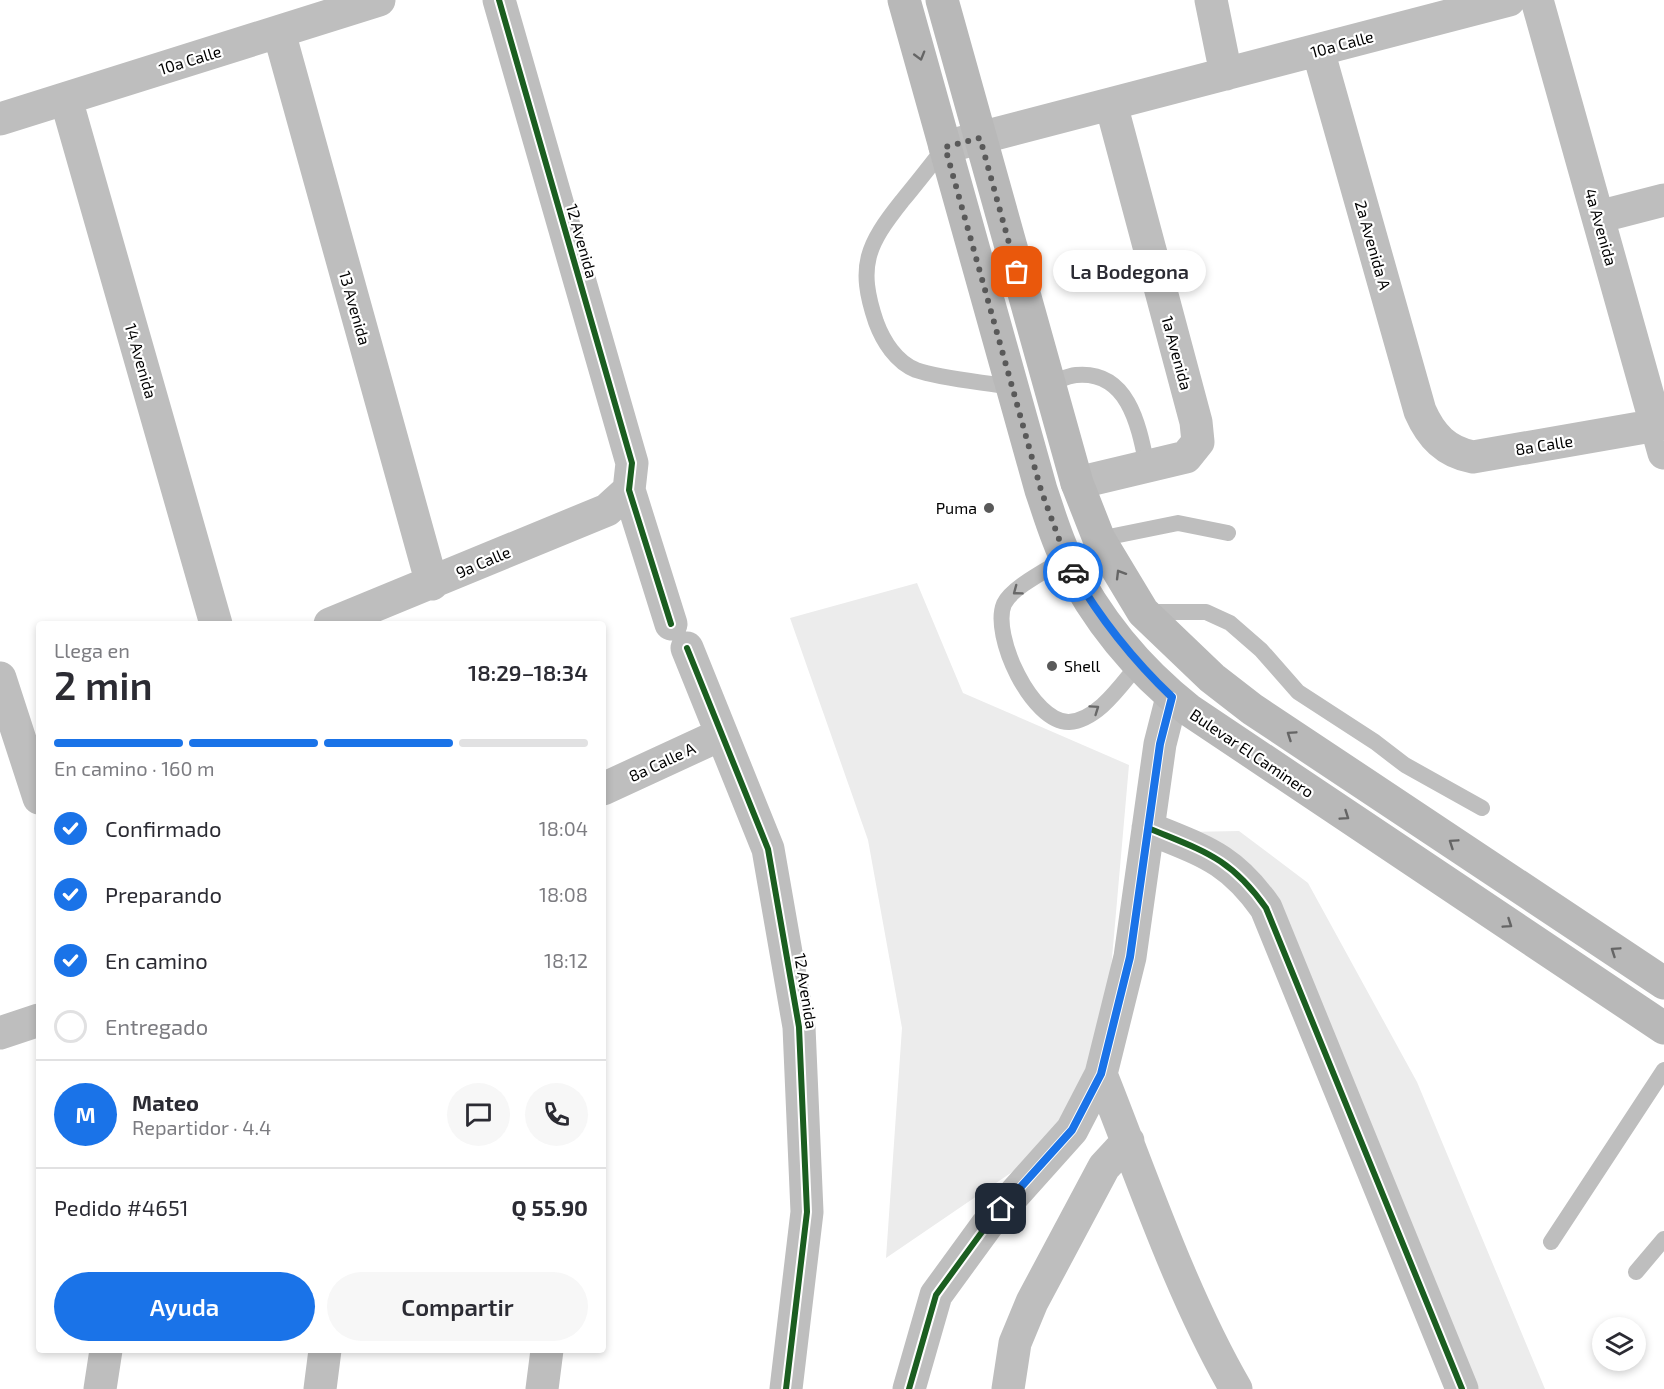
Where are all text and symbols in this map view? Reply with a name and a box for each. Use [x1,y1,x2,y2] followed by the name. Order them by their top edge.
[1308,26,1375,61] street label: 10a Calle
[156,41,223,78] street label: 10a Calle
[913,50,925,61] one-way arrow
[1581,186,1622,268] street label: 4a Avenida
[1352,198,1395,292] street label: 2a Avenida A
[563,202,602,280] street label: 12 Avenida
[991,246,1042,297] pin
[1053,251,1206,293] callout: La Bodegona
[1000,255,1033,288] icon: bag
[1070,259,1189,283] text: La Bodegona
[336,269,375,347] street label: 13 Avenida
[1158,314,1197,392] street label: 1a Avenida
[122,321,161,401] street label: 14 Avenida
[1514,431,1574,458] street label: 8a Calle
[936,498,977,517] place label: Puma
[982,501,996,515] marker: Puma
[453,542,513,582] street label: 9a Calle
[1043,542,1103,602] courier
[1057,556,1090,589] icon: car
[1116,570,1127,580] one-way arrow
[1013,583,1024,594] one-way arrow
[54,638,130,662] text: Llega en
[1064,656,1101,675] place label: Shell
[468,659,588,685] text: 18:29–18:34
[1045,659,1059,673] marker: Shell
[54,661,153,708] text: 2 min
[1187,704,1318,801] street label: Bulevar El Caminero
[1088,705,1099,716] one-way arrow
[1286,731,1297,742] one-way arrow
[626,738,698,785] street label: 8a Calle A
[54,756,215,780] text: En camino · 160 m
[1339,809,1350,820] one-way arrow
[54,812,87,845] icon: check
[105,815,221,841] text: Confirmado
[539,816,588,840] text: 18:04
[1449,839,1460,850] one-way arrow
[54,878,87,911] icon: check
[105,881,222,907] text: Preparando
[539,882,588,906] text: 18:08
[1501,917,1512,928] one-way arrow
[54,944,87,977] icon: check
[105,947,208,973] text: En camino
[1611,947,1622,958] one-way arrow
[544,948,588,972] text: 18:12
[791,952,822,1030] street label: 12 Avenida
[105,1013,208,1039] text: Entregado
[447,1083,510,1146] button: chat
[525,1083,588,1146] button: phone
[132,1089,199,1115] text: Mateo
[75,1101,96,1127] text: M
[132,1115,271,1139] text: Repartidor · 4.4
[975,1183,1026,1234] pin
[984,1192,1017,1225] icon: home
[54,1194,188,1220] text: Pedido #4651
[512,1194,588,1220] text: Q 55.90
[54,1272,315,1341] button: Ayuda
[327,1272,588,1341] button: Compartir
[1592,1317,1646,1371] map controls
[1592,1317,1646,1371] button: layers

